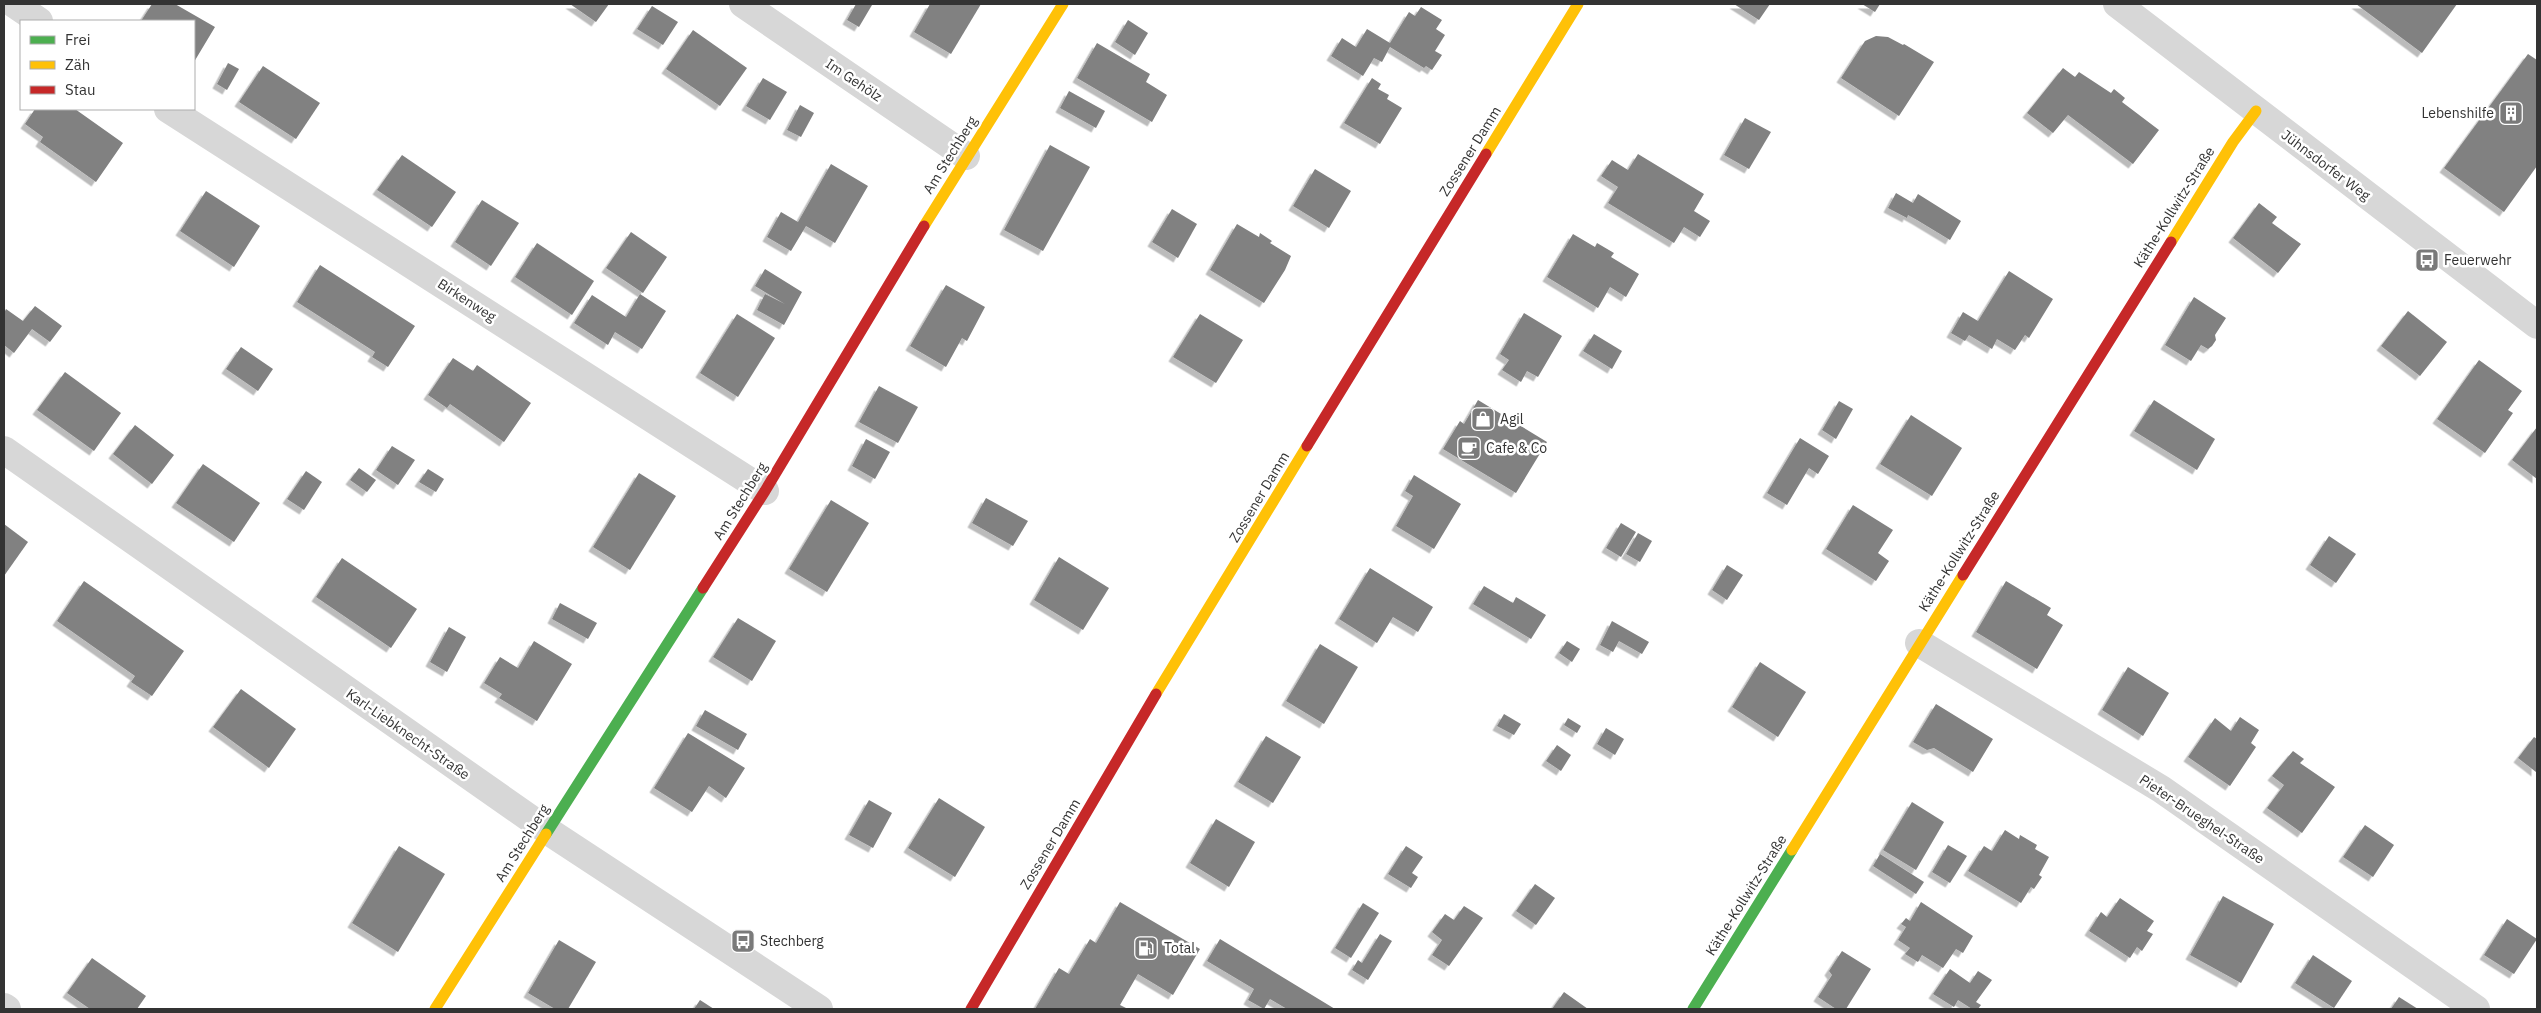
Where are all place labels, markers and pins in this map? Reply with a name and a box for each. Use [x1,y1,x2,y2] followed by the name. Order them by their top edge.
[2498,100,2524,126] building icon: Lebenshilfe
[2421,104,2494,122] place label: Lebenshilfe
[2414,247,2440,273] bus stop icon: Feuerwehr
[2444,251,2511,269] place label: Feuerwehr
[1470,406,1496,432] shop icon: Agil
[1500,410,1524,428] place label: Agil
[1456,435,1482,461] cafe icon: Cafe & Co
[1486,439,1547,457] place label: Cafe & Co
[730,928,756,954] bus stop icon: Stechberg
[760,932,824,950] place label: Stechberg
[1133,935,1159,961] fuel station icon: Total
[1164,939,1195,957] place label: Total

